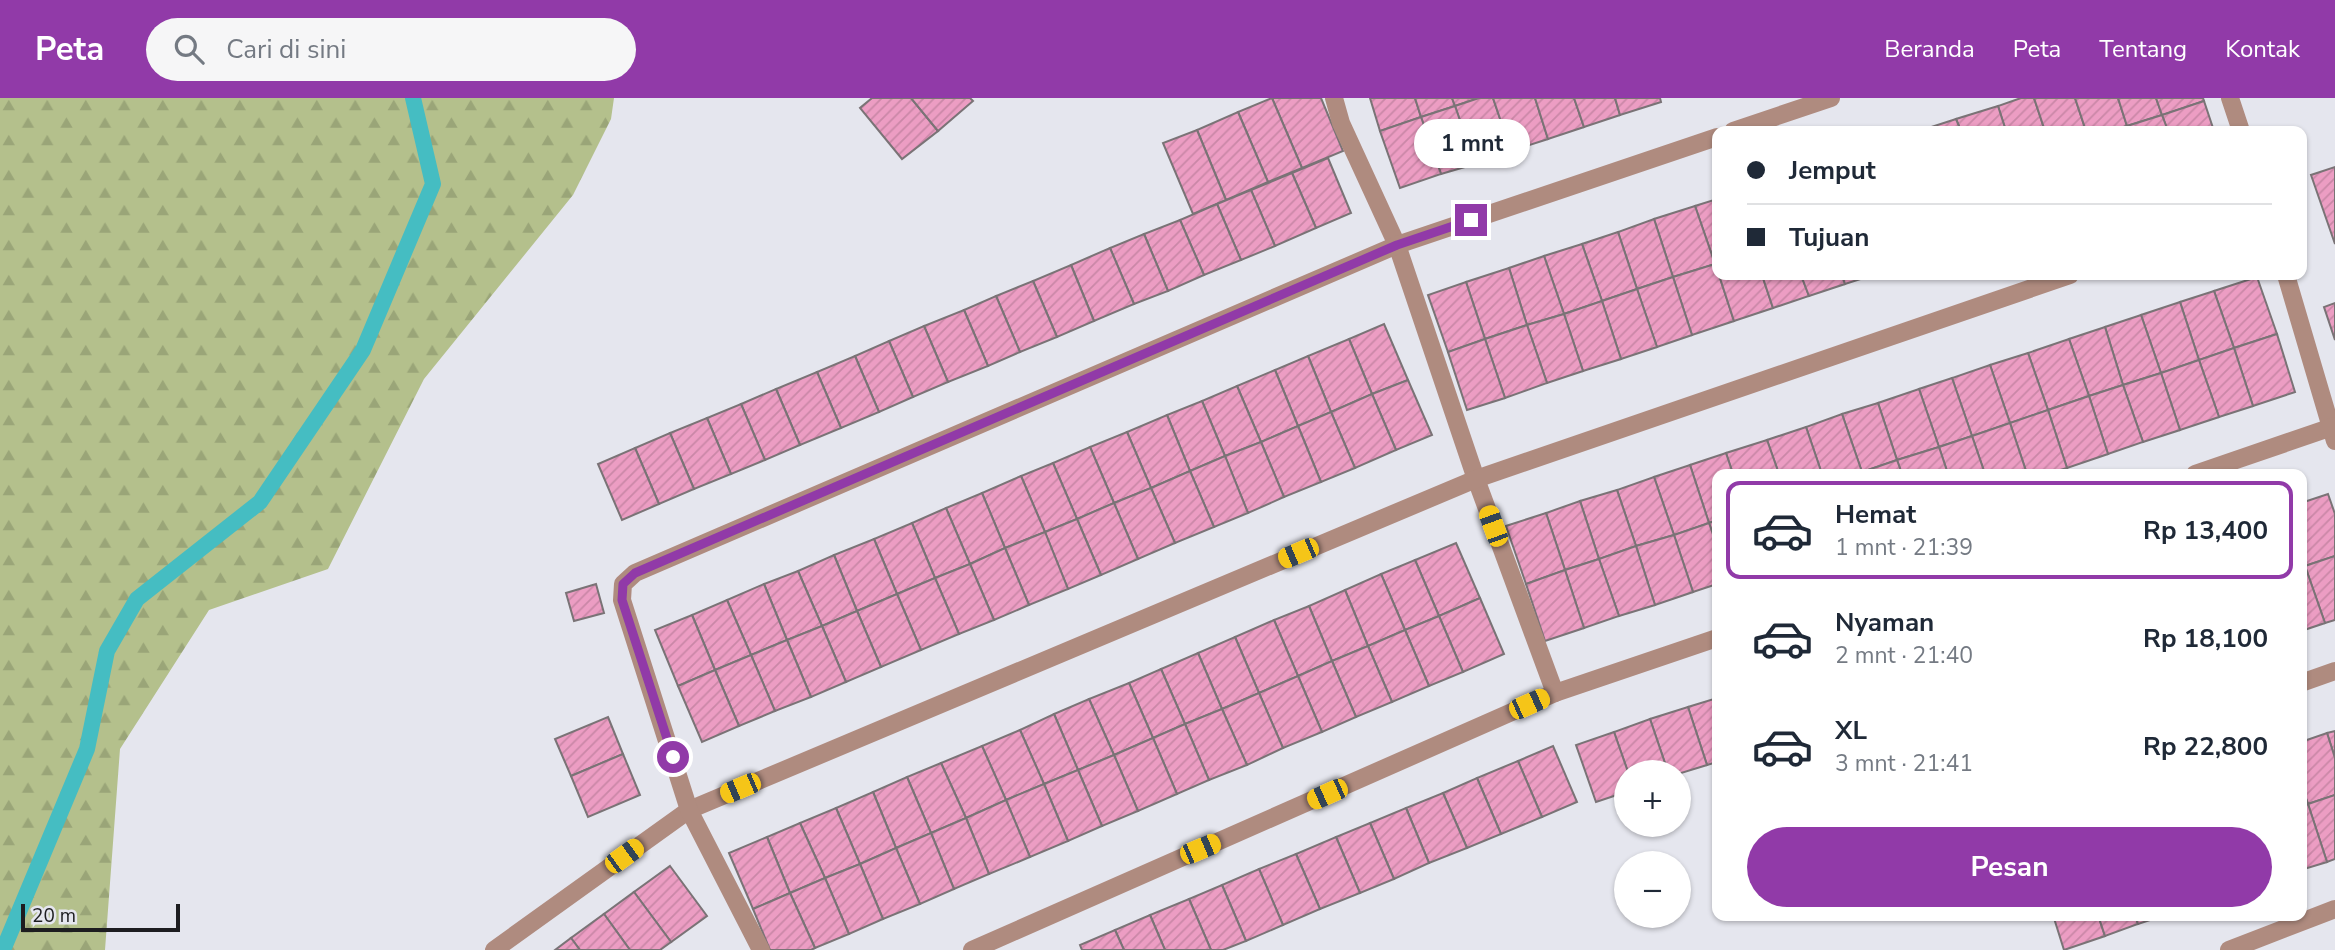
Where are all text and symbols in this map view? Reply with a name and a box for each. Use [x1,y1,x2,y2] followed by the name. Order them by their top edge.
[146,18,636,81] search box
[35,27,104,72] text: Peta
[170,30,208,68] icon: search
[226,32,346,67] text: Cari di sini
[1884,33,1975,65] text: Beranda
[2013,33,2061,65] text: Peta
[2099,33,2187,65] text: Tentang
[2225,33,2300,65] text: Kontak
[1413,118,1529,167] callout: 1 mnt
[1441,128,1503,159] text: 1 mnt
[1789,153,1876,188] text: Jemput
[1455,204,1487,236] route end
[1789,220,1869,255] text: Tujuan
[1835,497,1916,532] text: Hemat
[1751,499,1814,562] icon: car
[1476,503,1511,549] car
[2143,513,2268,548] text: Rp 13,400
[1835,532,1973,563] text: 1 mnt · 21:39
[1275,535,1322,571] car
[1835,605,1934,640] text: Nyaman
[1751,607,1814,670] icon: car
[2143,621,2268,656] text: Rp 18,100
[1835,640,1973,671] text: 2 mnt · 21:40
[1506,686,1553,722] car
[1835,713,1867,748] text: XL
[1751,715,1814,778] icon: car
[2143,729,2268,764] text: Rp 22,800
[657,741,689,773] route start
[1835,748,1973,779] text: 3 mnt · 21:41
[1614,760,1691,928] map controls
[1614,760,1691,837] button: +
[717,770,764,806] car
[1304,776,1351,812] car
[1747,827,2272,907] button: Pesan
[1177,831,1224,867] car
[601,835,648,877] car
[1614,851,1691,928] button: −
[21,901,180,933] scale bar
[32,903,76,929] text: 20 m

